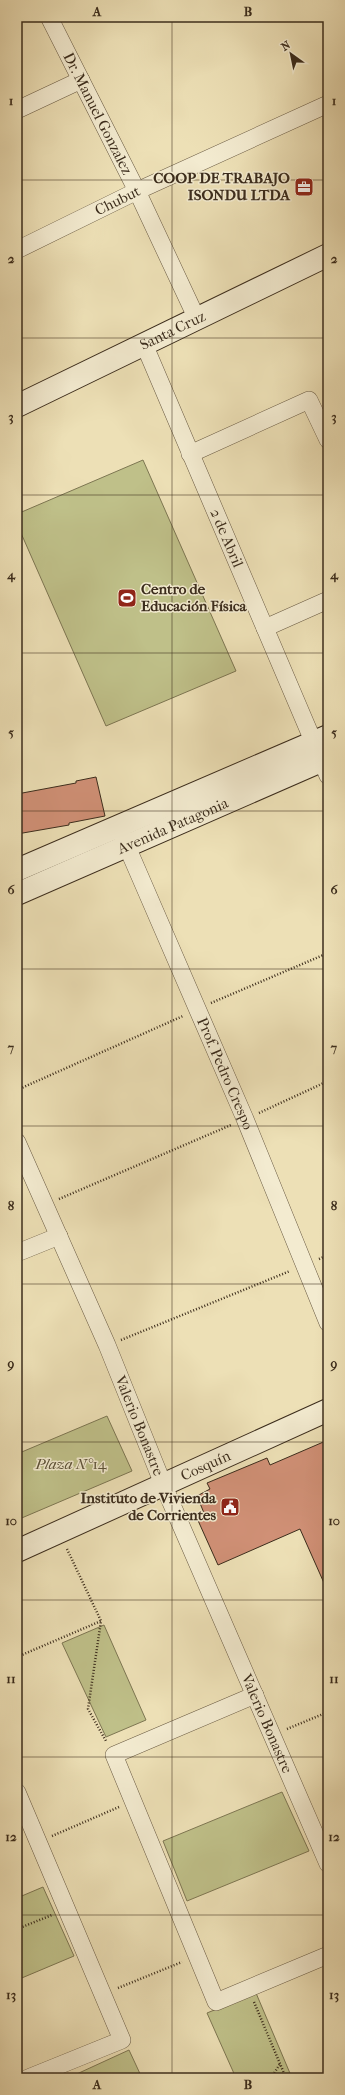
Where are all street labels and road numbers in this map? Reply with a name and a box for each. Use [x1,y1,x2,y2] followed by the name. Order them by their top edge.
[59,49,136,178] street label: Dr. Manuel Gonzalez
[92,182,144,219] street label: Chubut
[137,307,209,354] street label: Santa Cruz
[206,506,247,570] street label: 2 de Abril
[114,793,232,858] street label: Avenida Patagonia
[193,1015,258,1133] street label: Prof. Pedro Crespo
[111,1372,168,1479] street label: Valerio Bonastre
[178,1446,234,1485] street label: Cosquín
[237,1670,297,1776] street label: Valerio Bonastre

